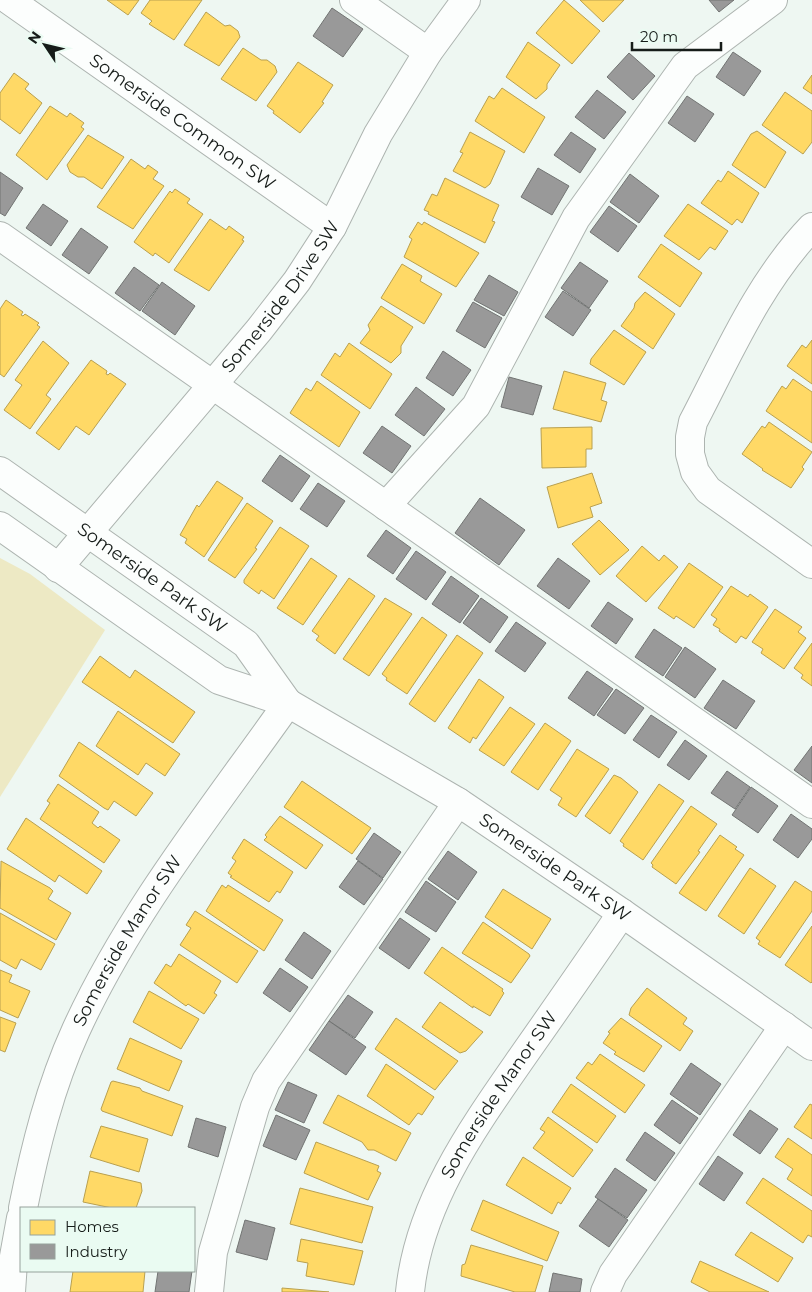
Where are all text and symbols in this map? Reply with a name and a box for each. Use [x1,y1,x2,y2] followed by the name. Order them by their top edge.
[20,20,70,70] north arrow
[632,20,721,52] scale bar
[640,27,678,46] text: 20 m
[24,28,45,47] text: N
[85,49,280,195] street label: Somerside Common SW
[217,217,344,377] street label: Somerside Drive SW
[73,518,231,638] street label: Somerside Park SW
[475,808,635,926] street label: Somerside Park SW
[68,851,186,1030] street label: Somerside Manor SW
[436,1007,562,1182] street label: Somerside Manor SW
[20,1207,195,1272] legend
[65,1217,119,1236] text: Homes
[65,1242,128,1261] text: Industry

